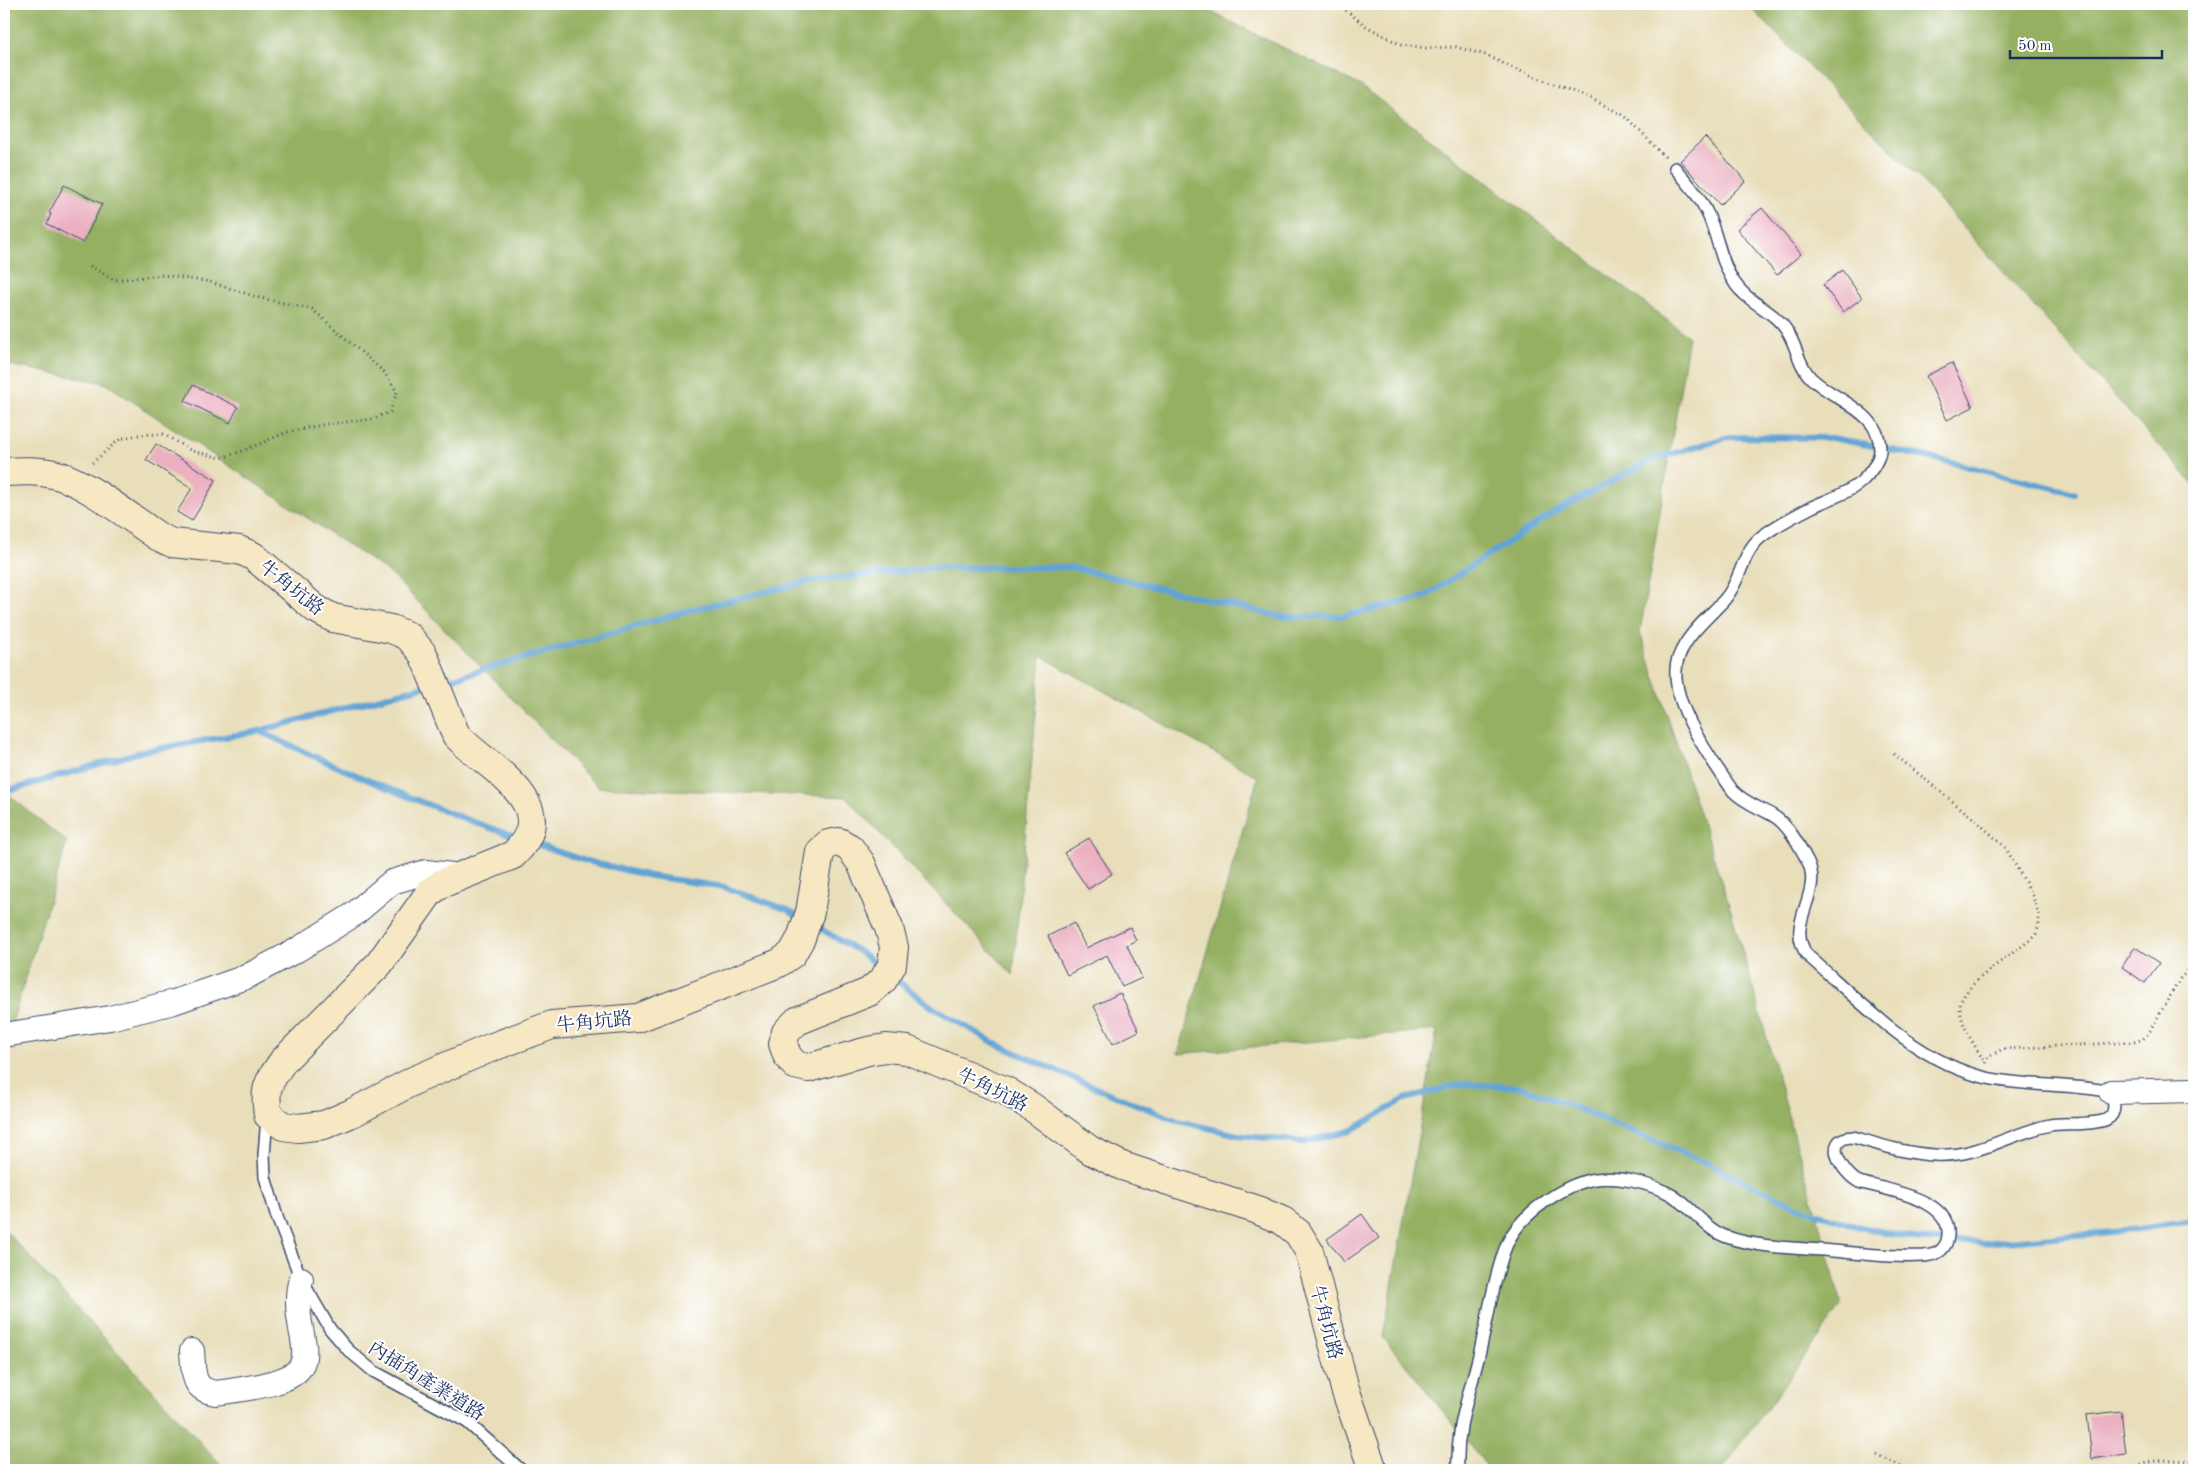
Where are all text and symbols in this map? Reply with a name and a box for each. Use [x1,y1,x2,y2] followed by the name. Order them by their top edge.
[2010,28,2163,60] scale bar
[2018,39,2052,54] text: 50 m
[255,557,327,620] street label: 牛角坑路
[555,1008,633,1037] street label: 牛角坑路
[954,1064,1031,1116] street label: 牛角坑路
[1306,1283,1346,1362] street label: 牛角坑路
[364,1336,489,1425] street label: 內插角產業道路

